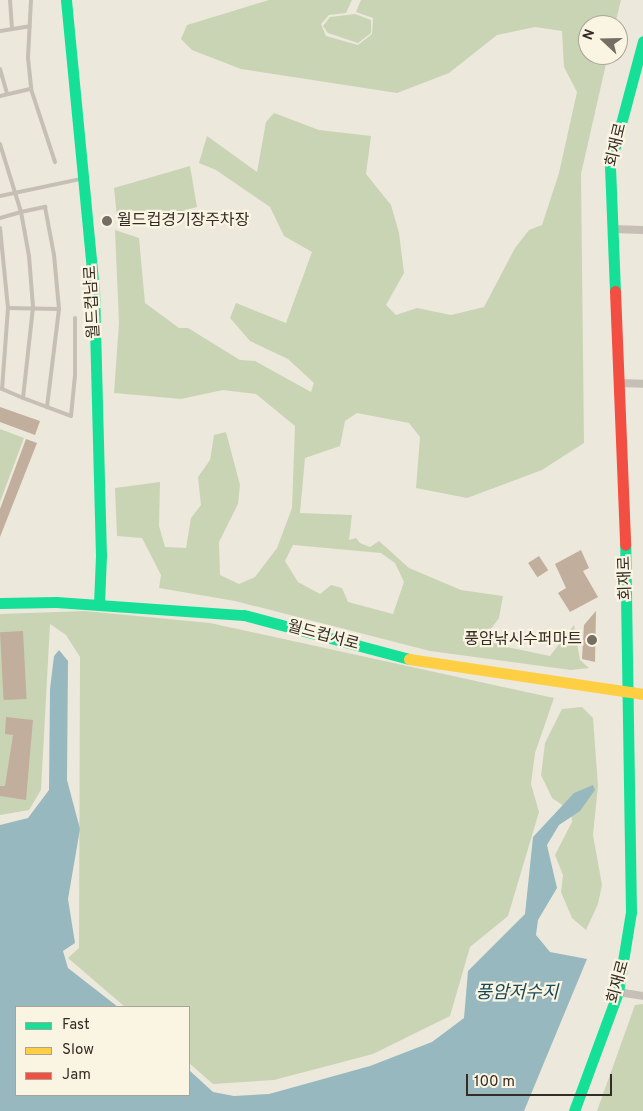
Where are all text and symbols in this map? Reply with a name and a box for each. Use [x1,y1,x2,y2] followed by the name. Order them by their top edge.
[578,15,628,65] north arrow
[580,27,599,43] text: N
[603,121,631,169] street label: 회재로
[117,211,249,231] place label: 월드컵경기장주차장
[101,215,113,227] marker: 월드컵경기장주차장
[81,265,105,339] street label: 월드컵남로
[616,556,636,600] street label: 회재로
[285,617,361,655] street label: 월드컵서로
[464,630,582,650] place label: 풍암낚시수퍼마트
[586,634,598,646] marker: 풍암낚시수퍼마트
[604,958,634,1006] street label: 회재로
[476,983,558,1005] water label: 풍암저수지
[15,1006,190,1096] legend
[62,1016,90,1035] text: Fast
[62,1041,94,1060] text: Slow
[468,1064,614,1096] scale bar
[62,1066,91,1085] text: Jam
[474,1073,515,1092] text: 100 m

